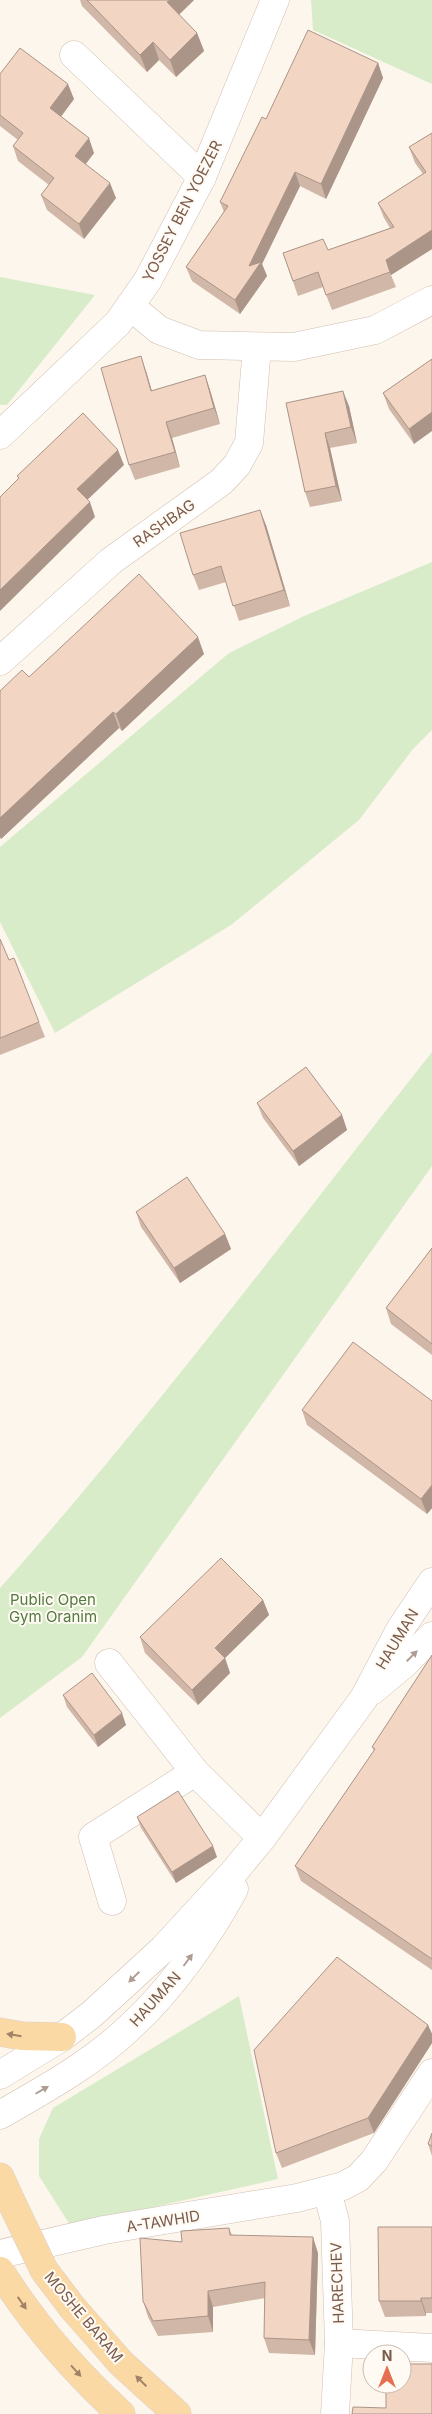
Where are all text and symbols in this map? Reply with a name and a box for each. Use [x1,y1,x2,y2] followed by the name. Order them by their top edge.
[138,137,226,285] street label: YOSSEY BEN YOEZER
[129,495,199,551] street label: RASHBAG
[9,1590,97,1626] park label: Public Open Gym Oranim
[371,1605,423,1673] street label: HAUMAN
[406,1651,418,1663] one-way arrow
[183,1954,194,1967] one-way arrow
[125,1968,185,2030] street label: HAUMAN
[128,1970,140,1982] one-way arrow
[5,2030,21,2038] one-way arrow
[36,2086,49,2095] one-way arrow
[125,2206,201,2236] street label: A-TAWHID
[326,2242,348,2324] street label: HARECHEV
[40,2268,128,2366] street label: MOSHE BARAM
[16,2296,27,2309] one-way arrow
[362,2344,412,2394] north arrow
[382,2347,392,2364] text: N
[71,2364,82,2377] one-way arrow
[135,2375,147,2387] one-way arrow

